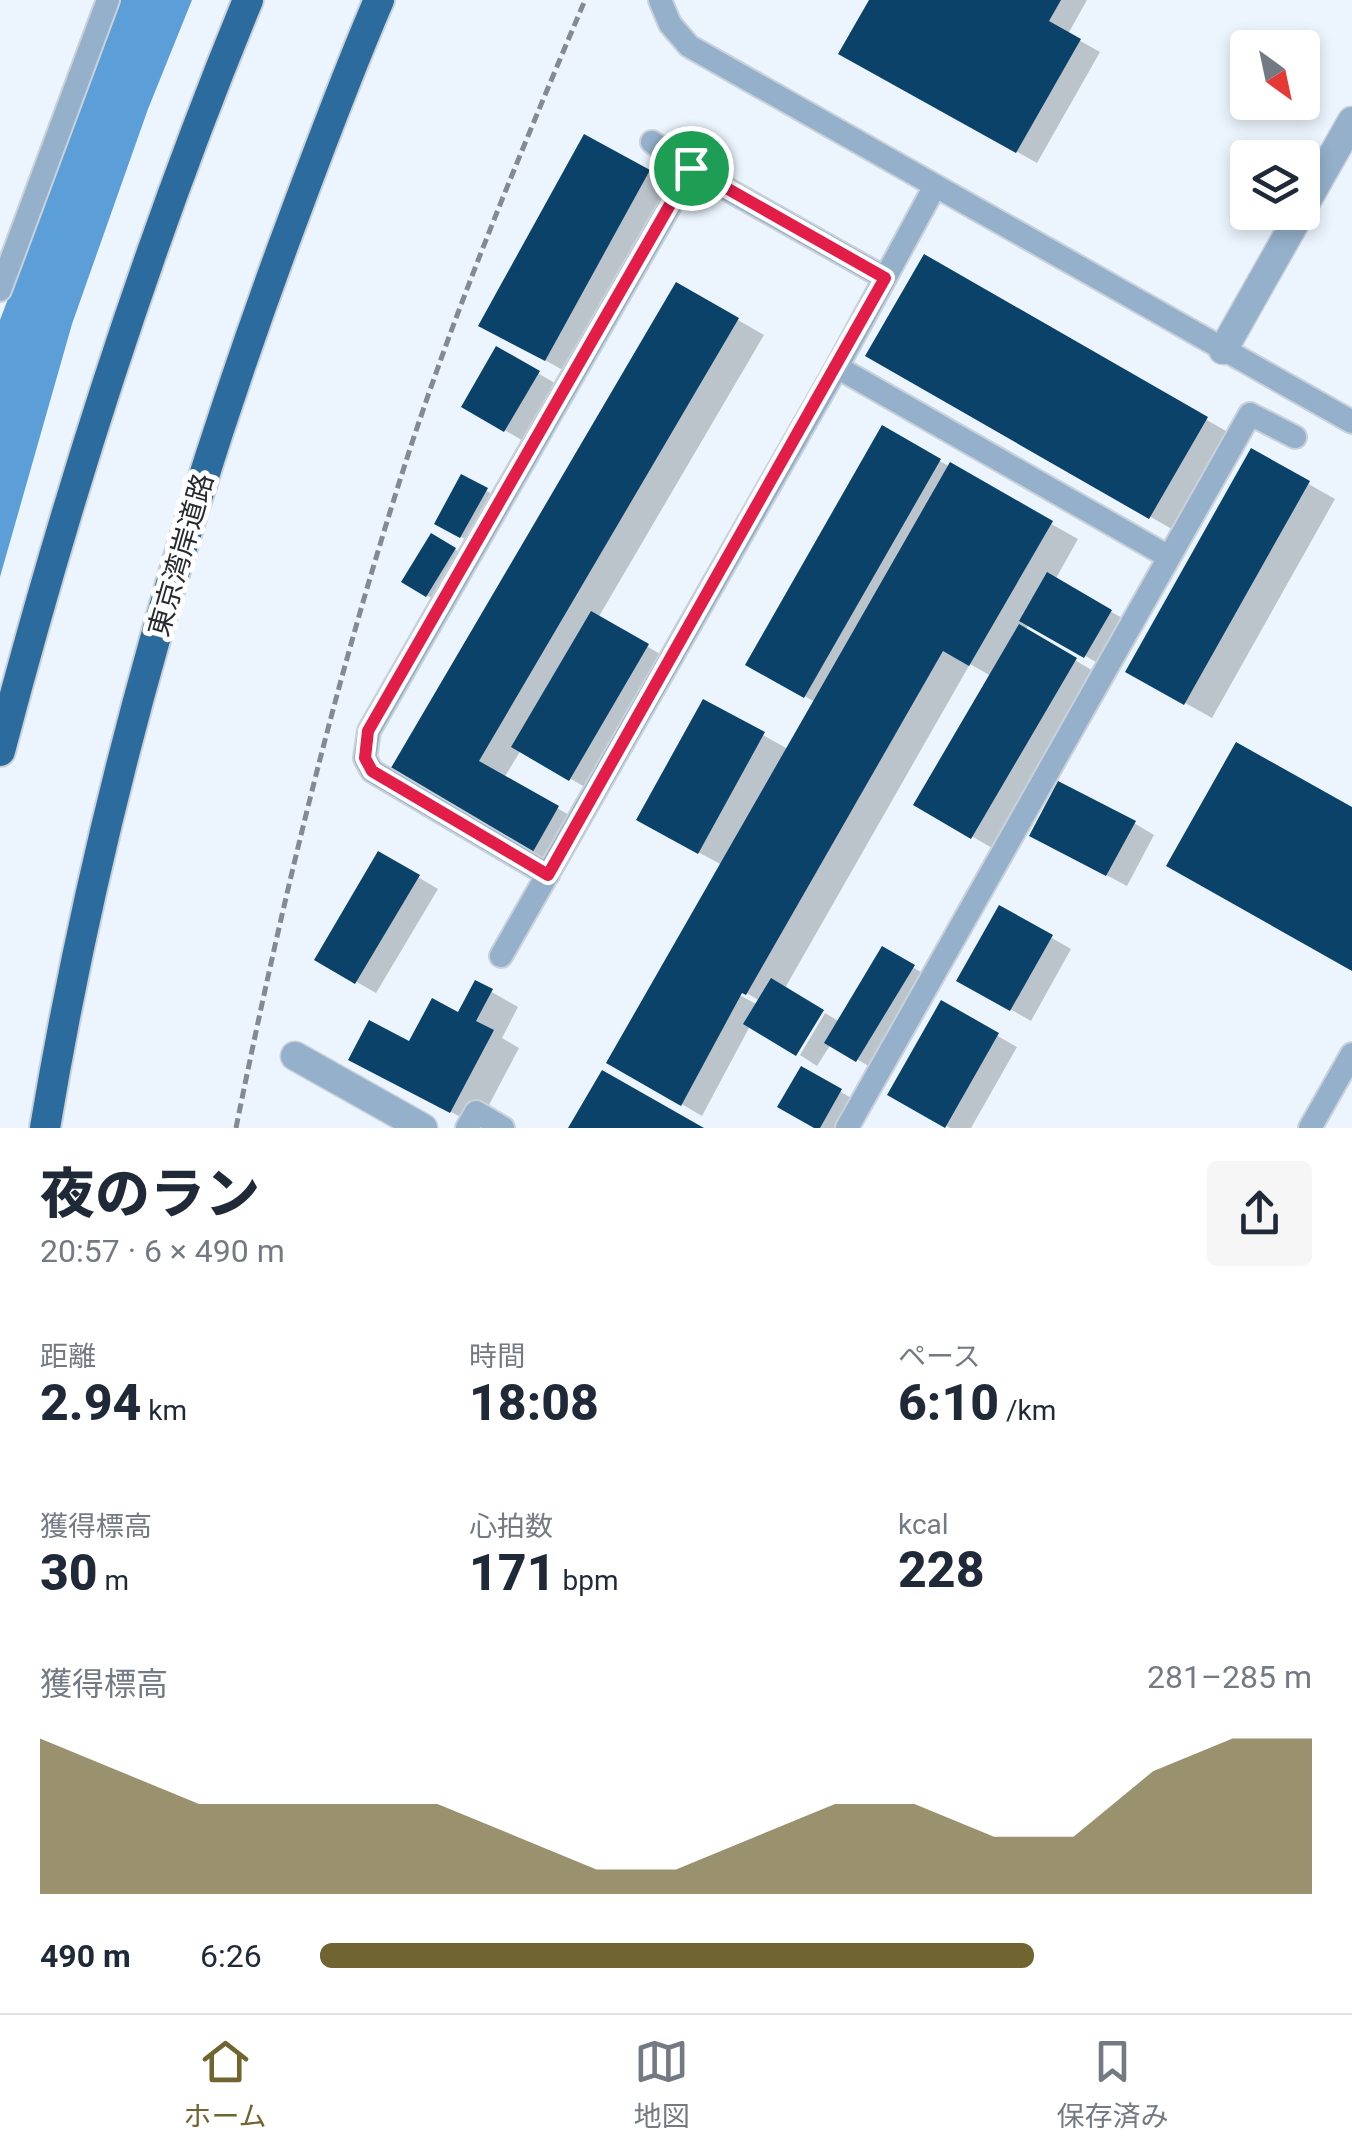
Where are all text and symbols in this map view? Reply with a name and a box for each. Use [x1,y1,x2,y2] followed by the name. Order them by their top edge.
[1230,30,1320,120] north arrow
[1230,30,1320,230] map controls
[649,126,734,211] pin
[1230,140,1320,230] button: layers
[664,141,719,196] icon: arrive
[142,470,220,640] street label: 東京湾岸道路
[1207,1161,1312,1266] button: share
[40,1162,260,1226] text: 夜のラン
[40,1232,285,1270] text: 20:57 · 6 × 490 m
[40,1340,96,1373] text: 距離
[469,1340,525,1373] text: 時間
[898,1340,981,1373] text: ペース
[40,1374,141,1432] text: 2.94
[469,1374,599,1432] text: 18:08
[898,1374,999,1432] text: 6:10
[141,1394,187,1427] text: km
[999,1394,1056,1427] text: /km
[898,1508,949,1541] text: kcal
[40,1510,152,1543] text: 獲得標高
[469,1510,553,1543] text: 心拍数
[898,1541,985,1599] text: 228
[40,1544,98,1602] text: 30
[469,1544,556,1602] text: 171
[98,1564,129,1597] text: m
[556,1564,618,1597] text: bpm
[1147,1658,1312,1696] text: 281–285 m
[40,1665,168,1703] text: 獲得標高
[40,1937,131,1975] text: 490 m
[200,1937,262,1975] text: 6:26
[183,2034,267,2134] tab: ホーム
[634,2034,690,2134] tab: 地図
[1056,2034,1169,2134] tab: 保存済み

